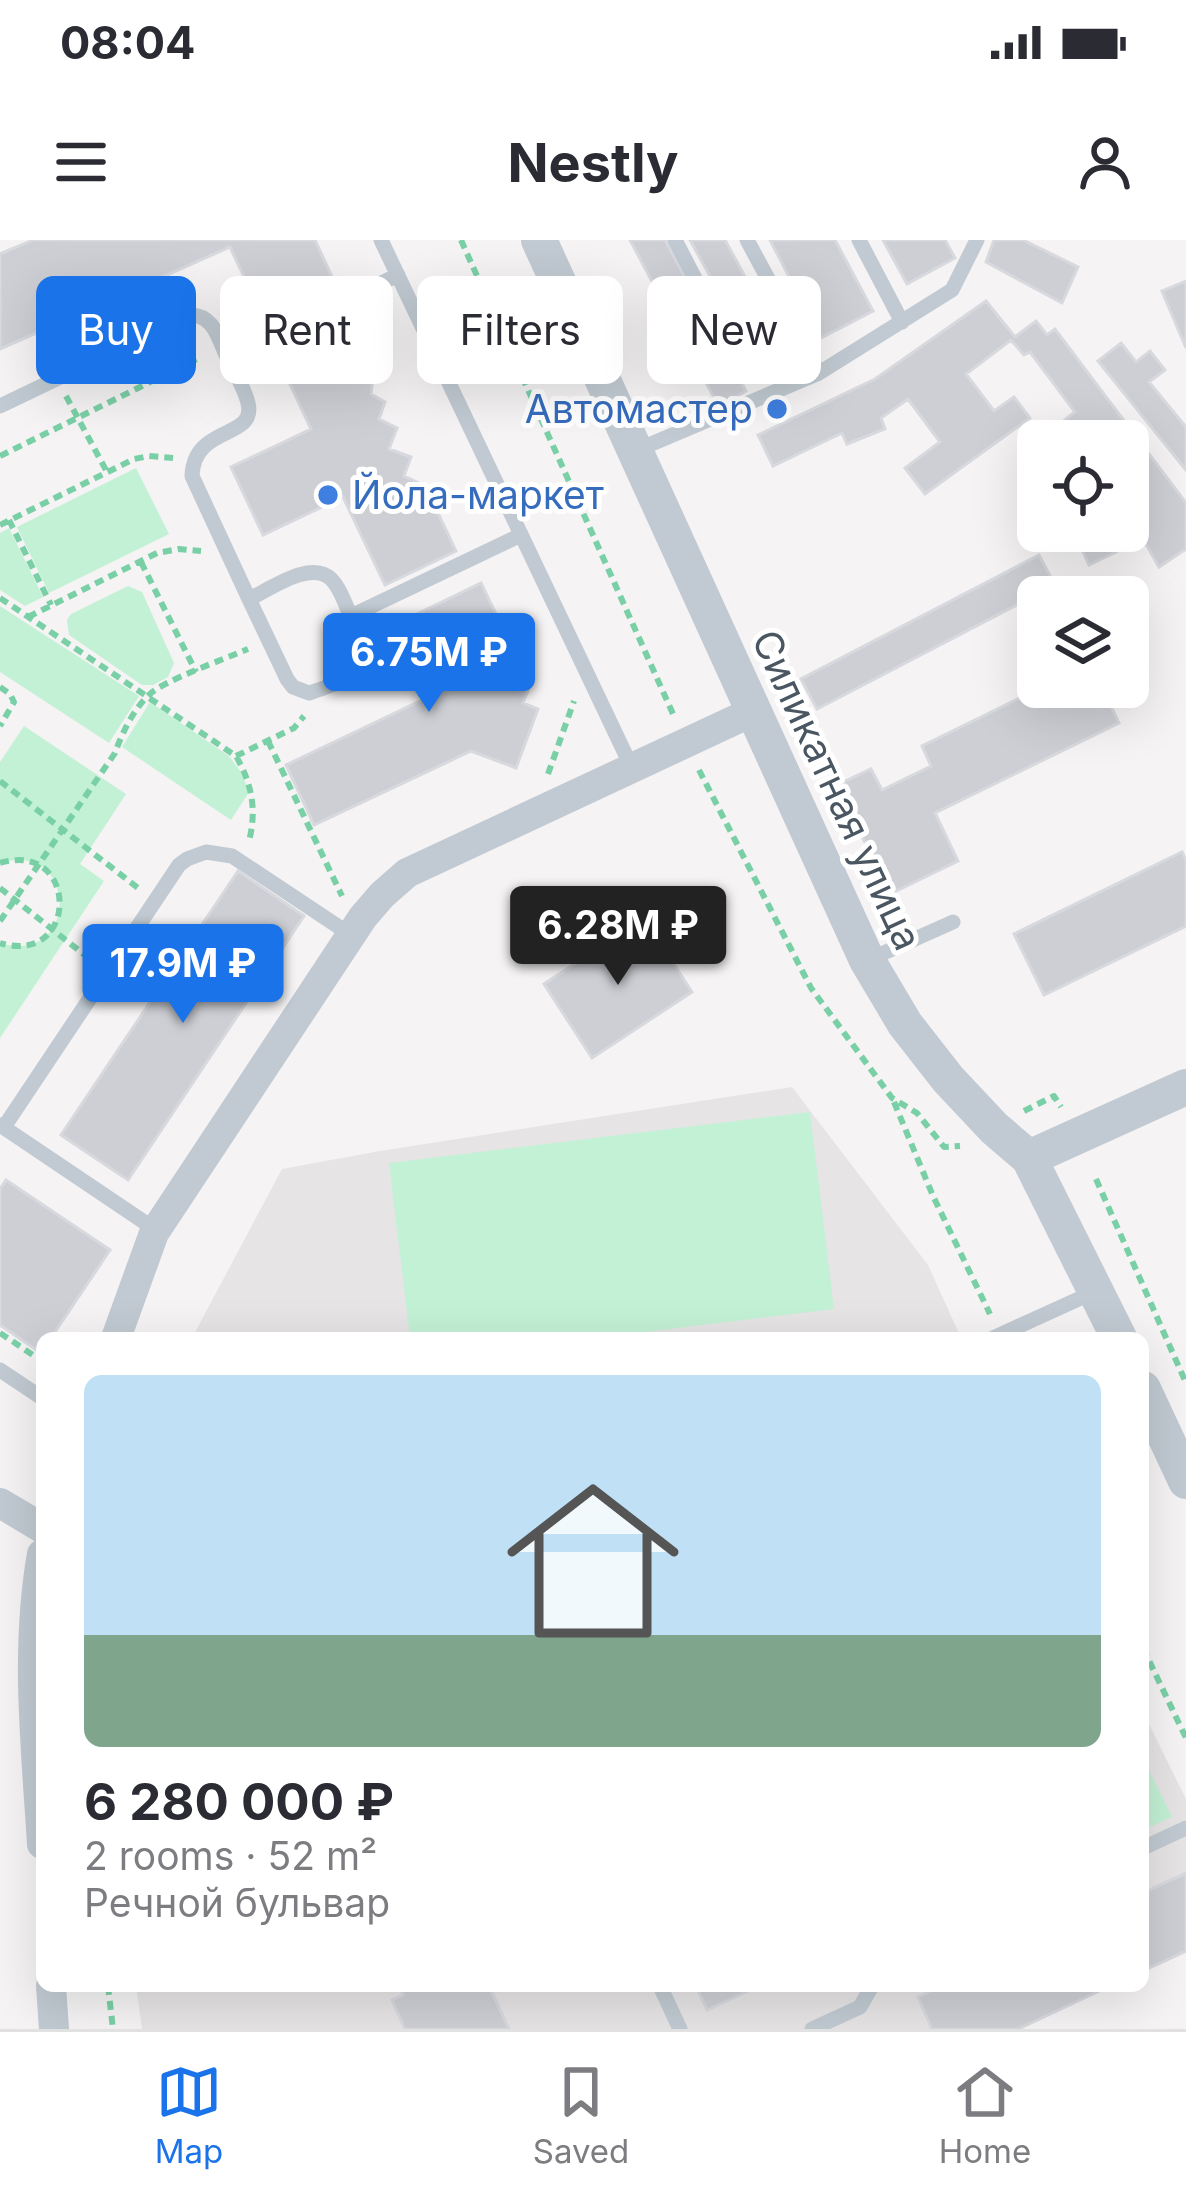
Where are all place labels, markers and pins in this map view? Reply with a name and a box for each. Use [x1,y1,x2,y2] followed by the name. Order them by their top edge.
[525,385,753,432] place label: Автомастер
[764,396,790,422] marker: Автомастер
[352,471,604,518] place label: Йола-маркет
[315,482,341,508] marker: Йола-маркет
[318,613,540,715] pin: 6.75M ₽
[507,886,729,988] pin: 6.28M ₽
[72,924,294,1026] pin: 17.9M ₽

